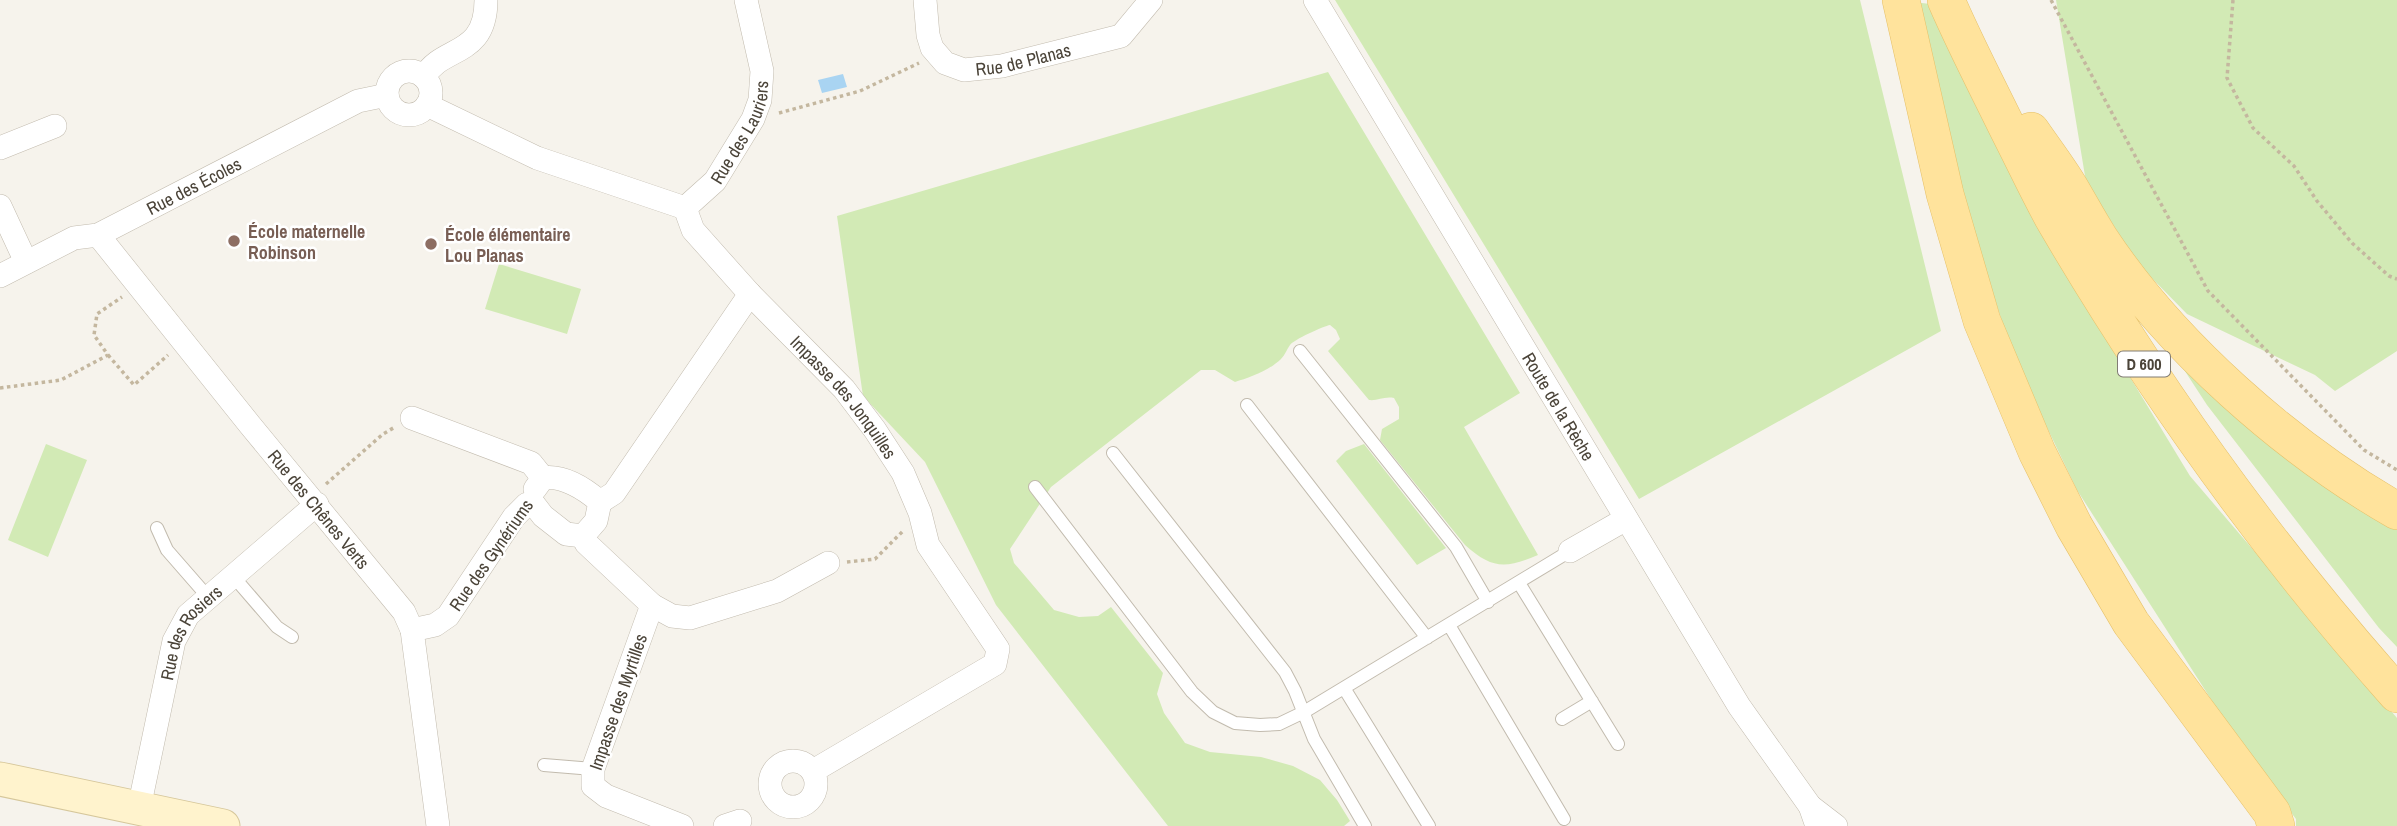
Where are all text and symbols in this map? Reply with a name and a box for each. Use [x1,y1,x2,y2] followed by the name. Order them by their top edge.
[974,37,1073,81] street label: Rue de Planas
[704,80,774,188] street label: Rue des Lauriers
[142,151,245,221] street label: Rue des Écoles
[248,219,365,265] place label: École maternelle Robinson
[445,222,571,268] place label: École élémentaire Lou Planas
[226,233,242,249] marker: École maternelle Robinson
[423,236,439,252] marker: École élémentaire Lou Planas
[785,330,903,463] street label: Impasse des Jonquilles
[1517,347,1601,465] street label: Route de la Rèche
[2118,352,2170,376] road number: D 600
[262,444,376,574] street label: Rue des Chênes Verts
[443,494,539,616] street label: Rue des Gynériums
[154,579,227,682] street label: Rue des Rosiers
[583,630,653,774] street label: Impasse des Myrtilles

